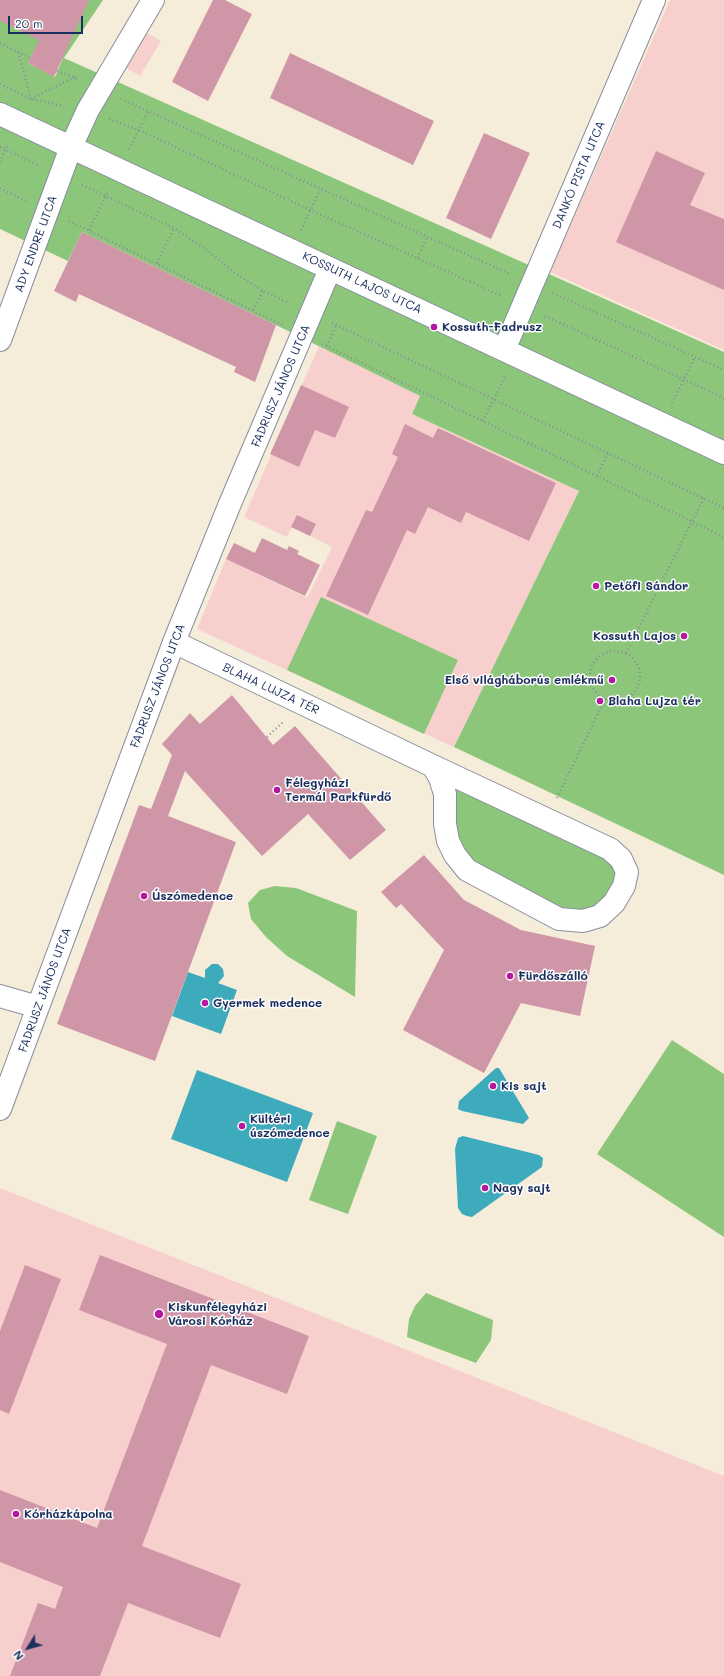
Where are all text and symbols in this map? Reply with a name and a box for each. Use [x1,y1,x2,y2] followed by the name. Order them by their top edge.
[10,8,85,34] scale bar
[15,15,43,31] text: 20 m
[550,119,608,231] street label: DANKÓ PISTA UTCA
[12,194,60,294] street label: ADY ENDRE UTCA
[300,249,424,317] street label: KOSSUTH LAJOS UTCA
[442,320,542,334] place label: Kossuth-Fadrusz
[429,322,439,332] marker: Kossuth-Fadrusz
[249,323,313,449] street label: FADRUSZ JÁNOS UTCA
[604,579,688,593] place label: Petőfi Sándor
[591,581,601,591] marker: Petőfi Sándor
[128,622,188,750] street label: FADRUSZ JÁNOS UTCA
[593,629,676,643] place label: Kossuth Lajos
[679,631,689,641] marker: Kossuth Lajos
[220,660,322,718] street label: BLAHA LUJZA TÉR
[444,673,604,687] place label: Első világháborús emlékmű
[607,675,617,685] marker: Első világháborús emlékmű
[608,694,701,708] place label: Blaha Lujza tér
[595,696,605,706] marker: Blaha Lujza tér
[285,776,391,804] place label: Félegyházi Termál Parkfürdő
[272,785,282,795] marker: Félegyházi Termál Parkfürdő
[152,889,233,903] place label: Úszómedence
[139,891,149,901] marker: Úszómedence
[16,926,74,1054] street label: FADRUSZ JÁNOS UTCA
[518,969,588,983] place label: Fürdőszálló
[505,971,515,981] marker: Fürdőszálló
[213,996,322,1010] place label: Gyermek medence
[200,998,210,1008] marker: Gyermek medence
[501,1079,547,1093] place label: Kis sajt
[488,1081,498,1091] marker: Kis sajt
[250,1112,330,1140] place label: Kültéri úszómedence
[237,1121,247,1131] marker: Kültéri úszómedence
[493,1181,551,1195] place label: Nagy sajt
[480,1183,490,1193] marker: Nagy sajt
[168,1300,267,1328] place label: Kiskunfélegyházi Városi Kórház
[153,1308,165,1320] marker: Kiskunfélegyházi Városi Kórház
[24,1507,113,1521] place label: Kórházkápolna
[11,1509,21,1519] marker: Kórházkápolna
[8,1628,48,1668] north arrow
[10,1648,27,1663] text: N

